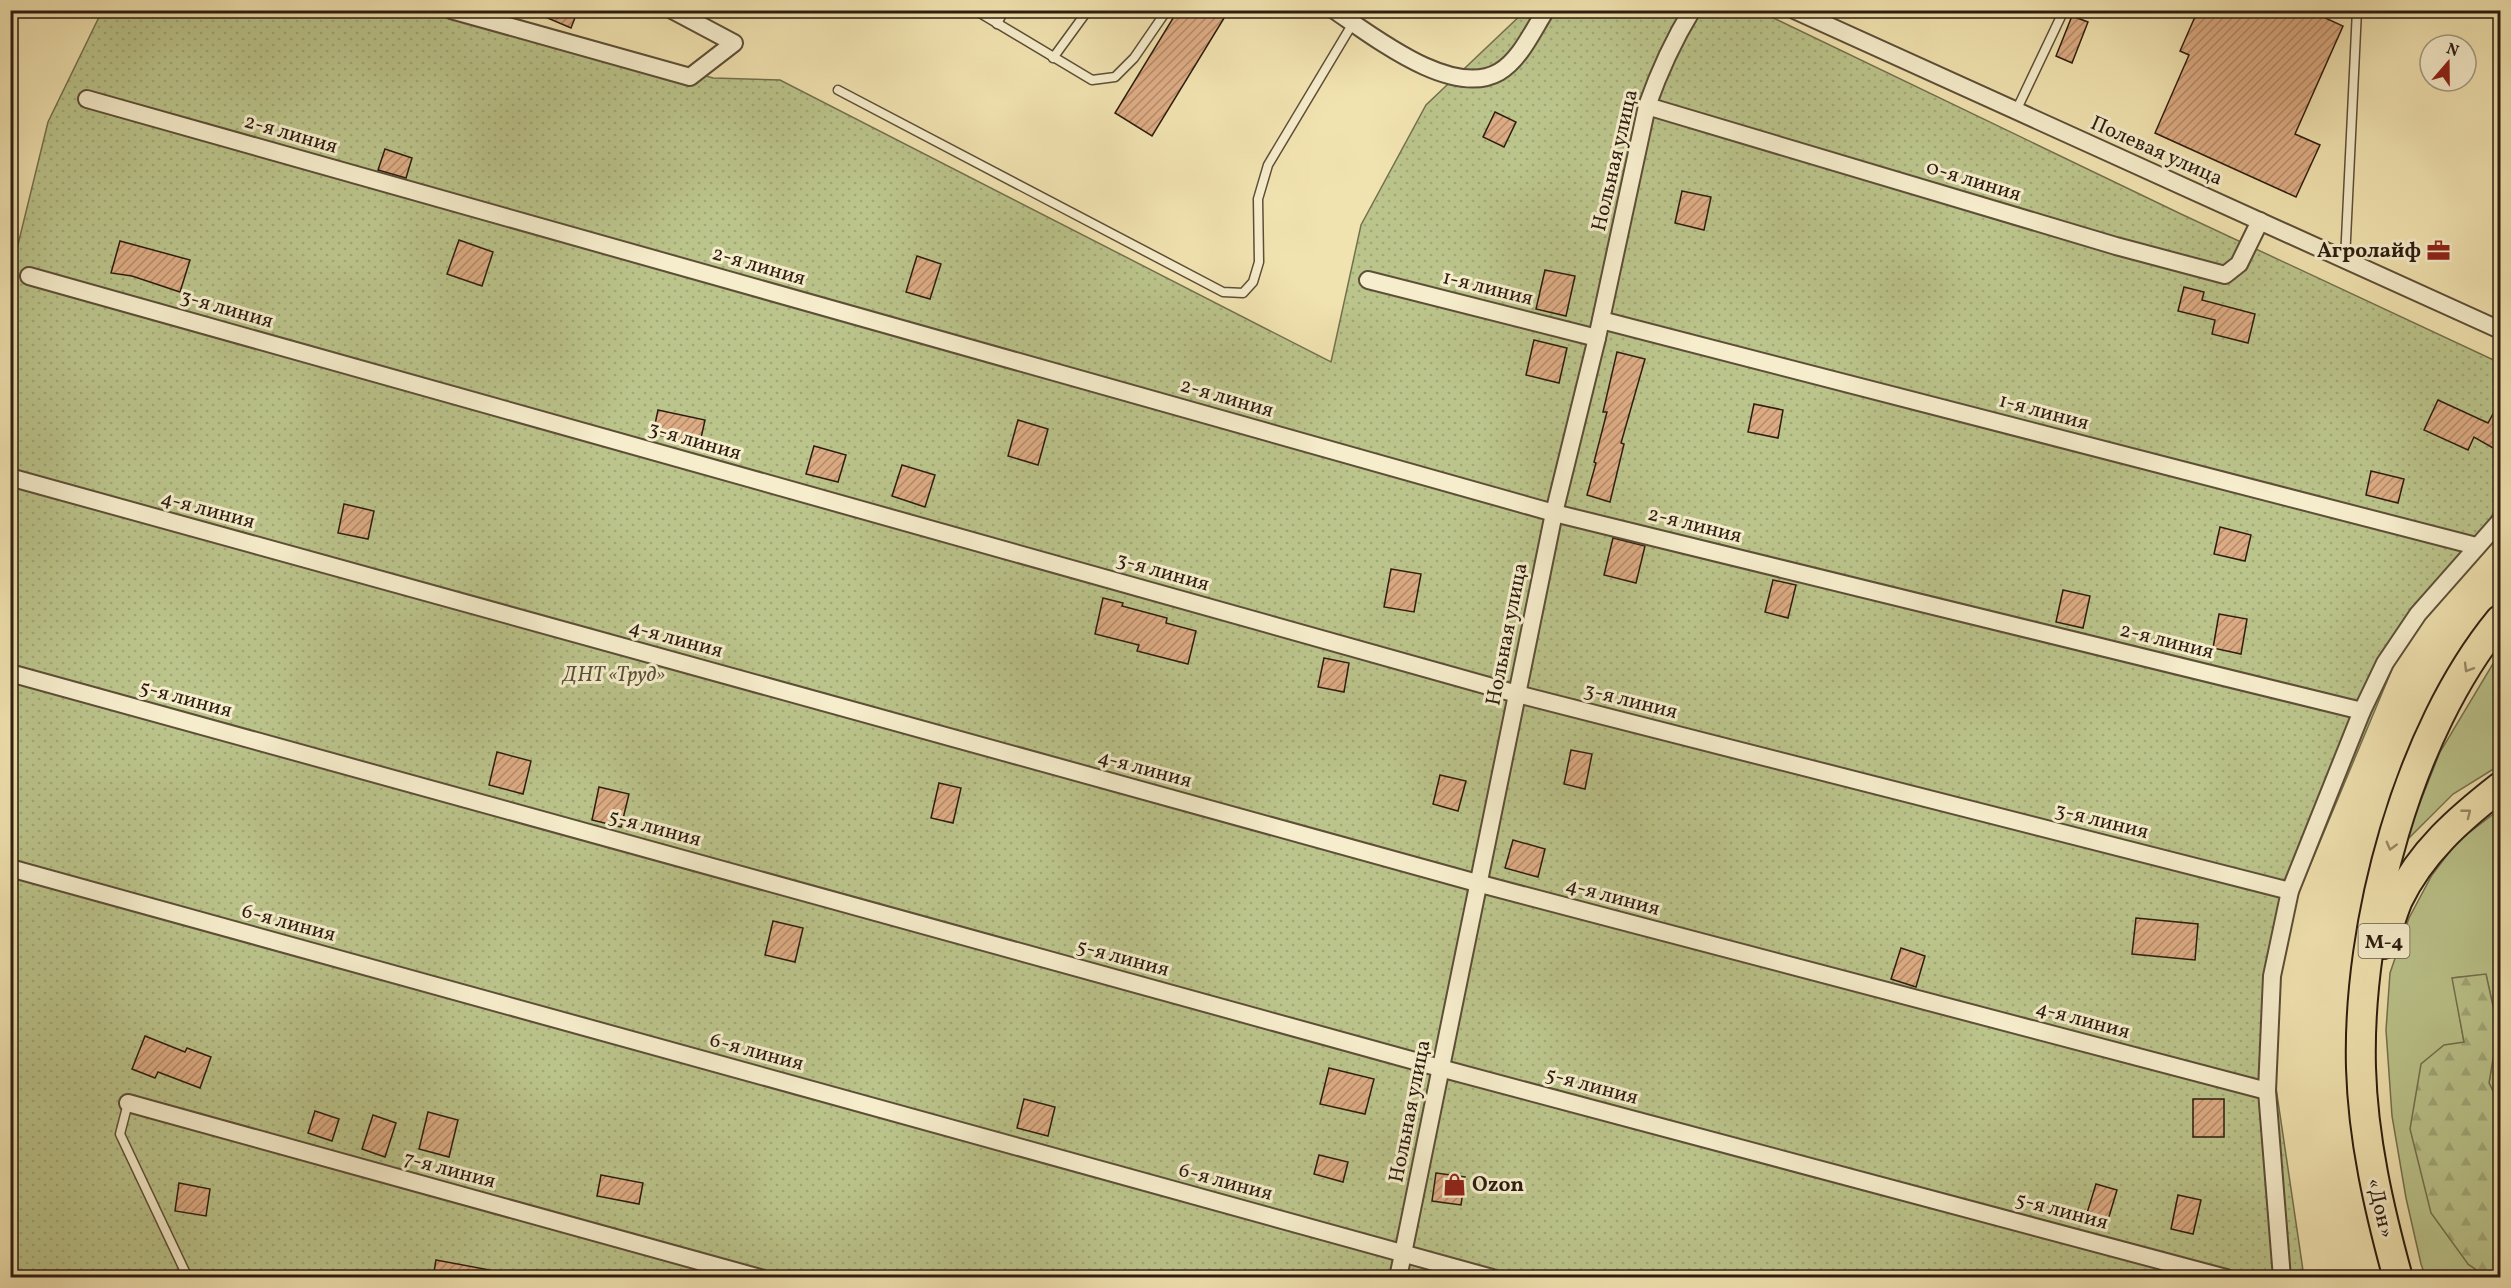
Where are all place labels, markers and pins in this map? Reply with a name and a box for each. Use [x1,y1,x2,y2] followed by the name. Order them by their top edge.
[2317,237,2421,266] place label: Агролайф
[2426,237,2452,263] office icon: Агролайф
[1441,1171,1467,1197] shop icon: Ozon
[1472,1171,1524,1200] place label: Ozon

